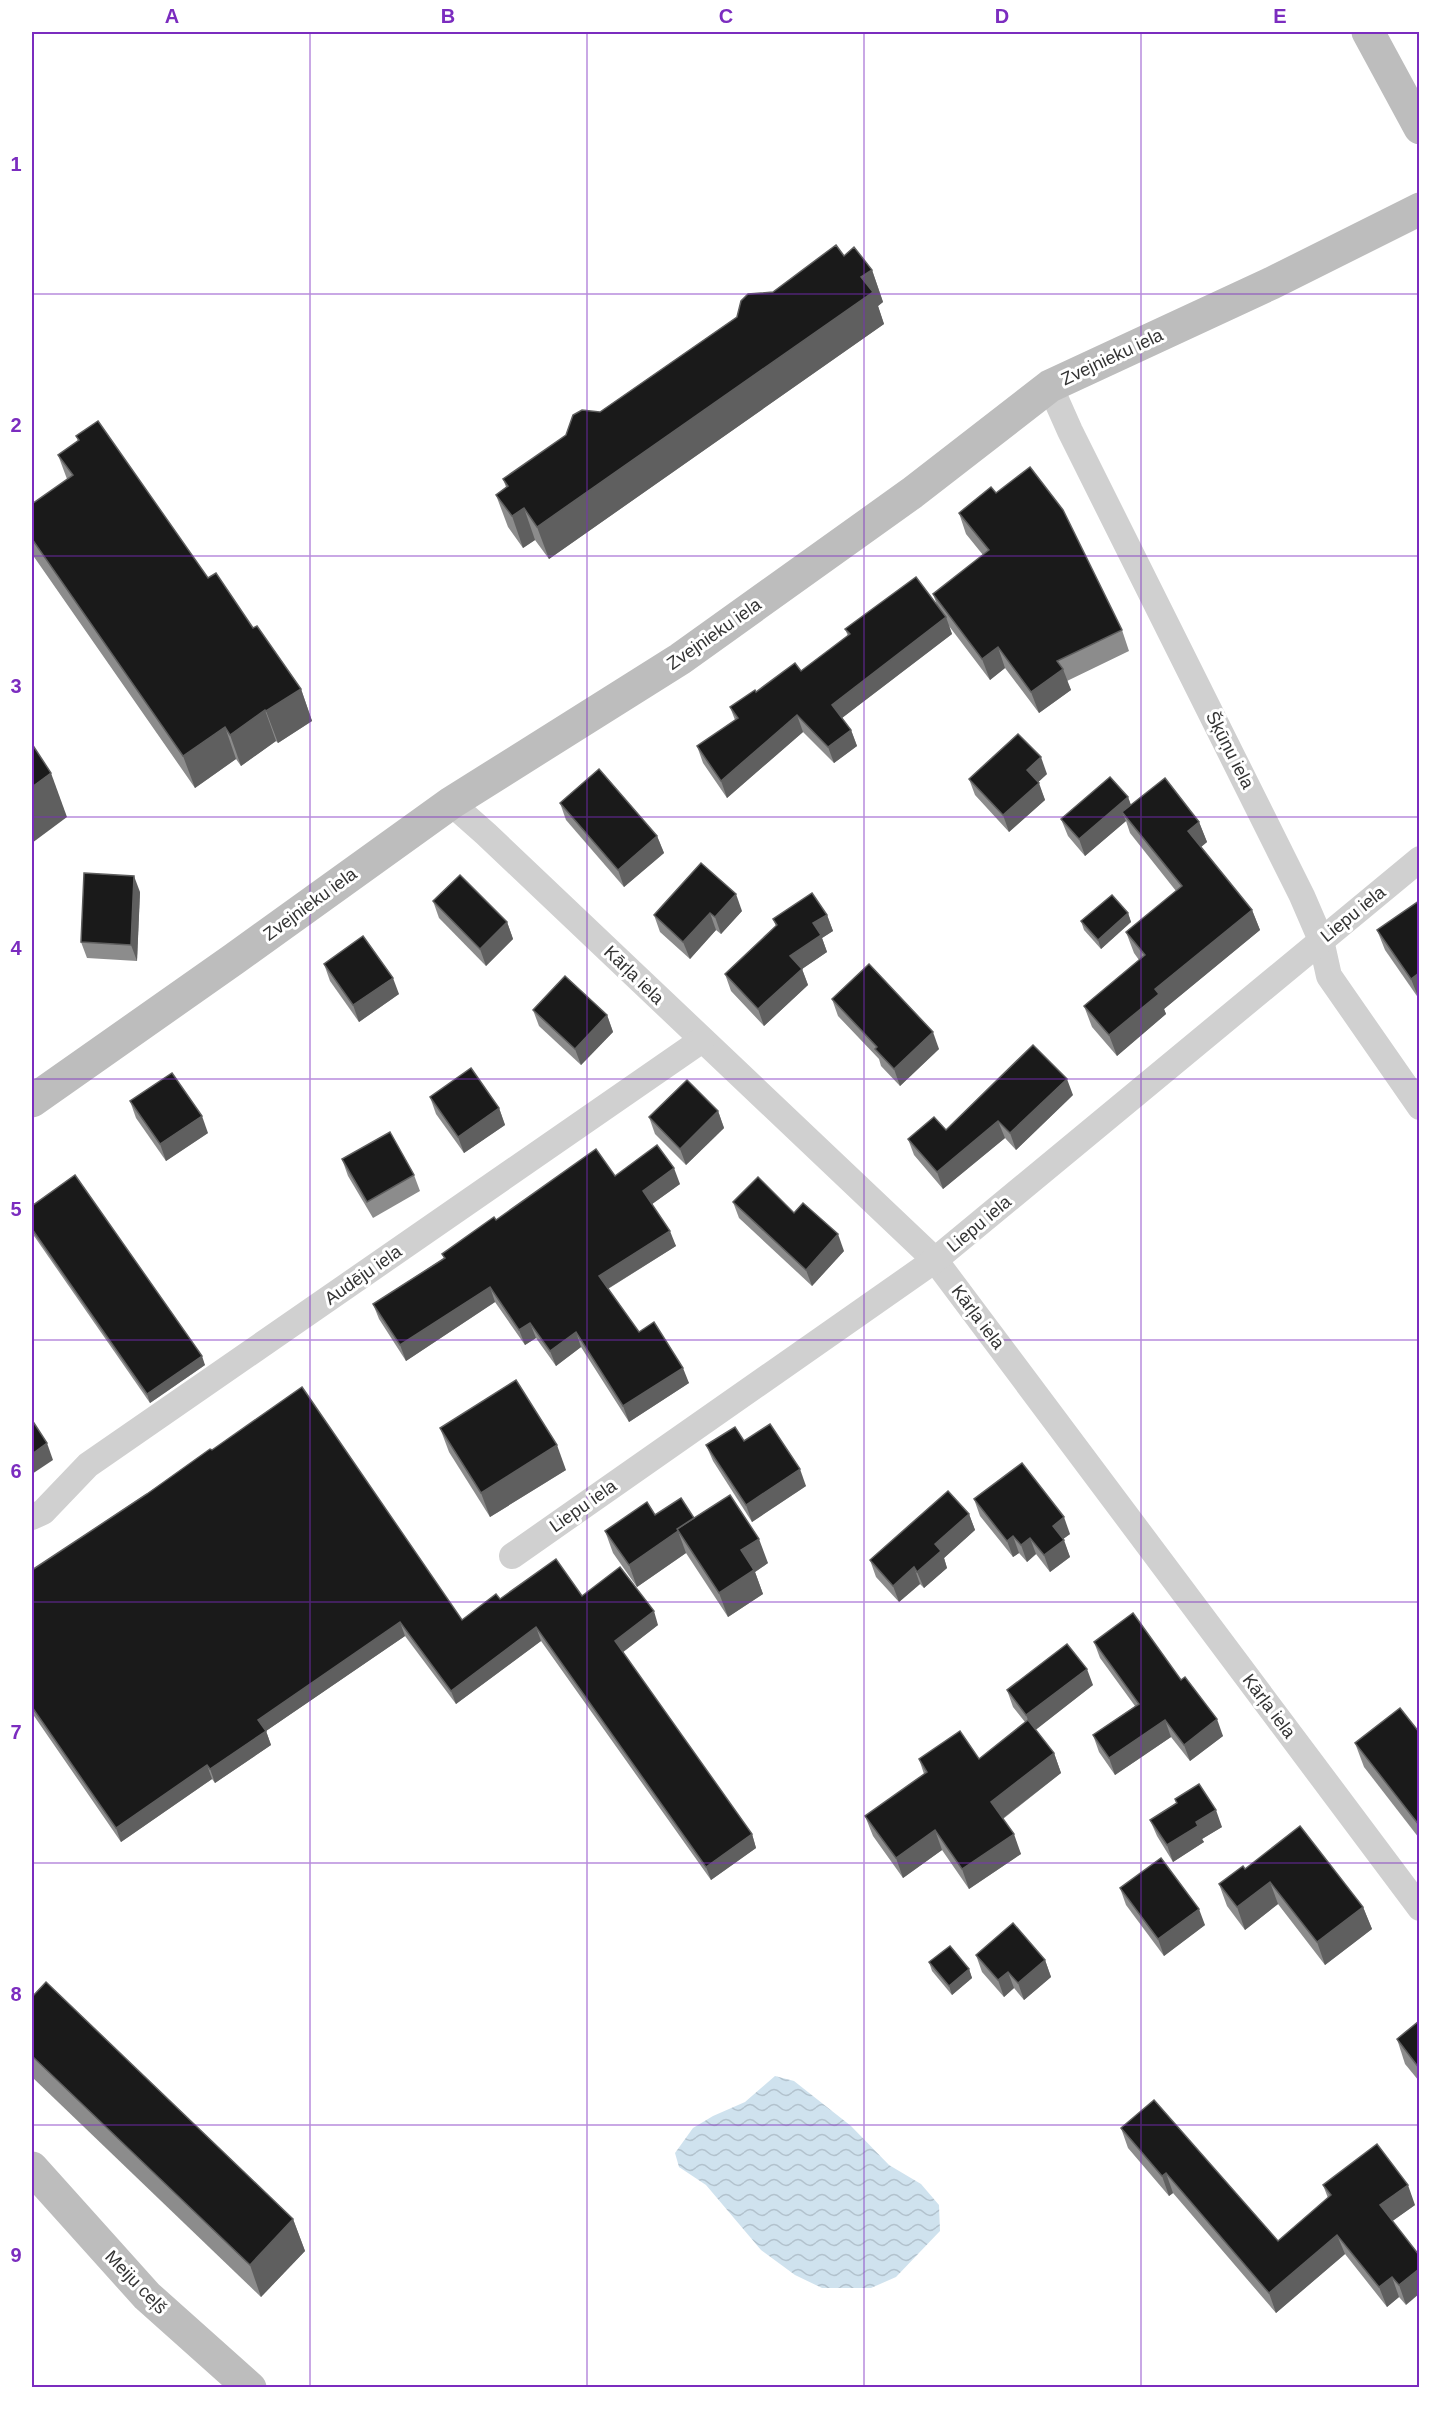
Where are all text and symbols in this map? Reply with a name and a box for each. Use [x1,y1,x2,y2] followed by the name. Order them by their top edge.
[165,5,179,27] text: A
[441,5,455,27] text: B
[719,5,733,27] text: C
[995,5,1009,27] text: D
[1273,5,1287,27] text: E
[10,153,22,175] text: 1
[1058,324,1167,389] street label: Zvejnieku iela
[10,414,22,436] text: 2
[663,594,766,674] street label: Zvejnieku iela
[10,675,22,697] text: 3
[1202,708,1259,793] street label: Šķūņu iela
[260,863,361,944] street label: Zvejnieku iela
[1317,881,1390,946] street label: Liepu iela
[10,937,22,959] text: 4
[600,942,669,1009] street label: Kārļa iela
[943,1191,1016,1256] street label: Liepu iela
[10,1198,22,1220] text: 5
[321,1241,406,1309] street label: Audēju iela
[947,1281,1009,1354] street label: Kārļa iela
[10,1460,22,1482] text: 6
[546,1475,621,1536] street label: Liepu iela
[1238,1670,1300,1743] street label: Kārļa iela
[10,1721,22,1743] text: 7
[10,1983,22,2005] text: 8
[10,2244,22,2266] text: 9
[101,2246,171,2318] street label: Meiju ceļš

